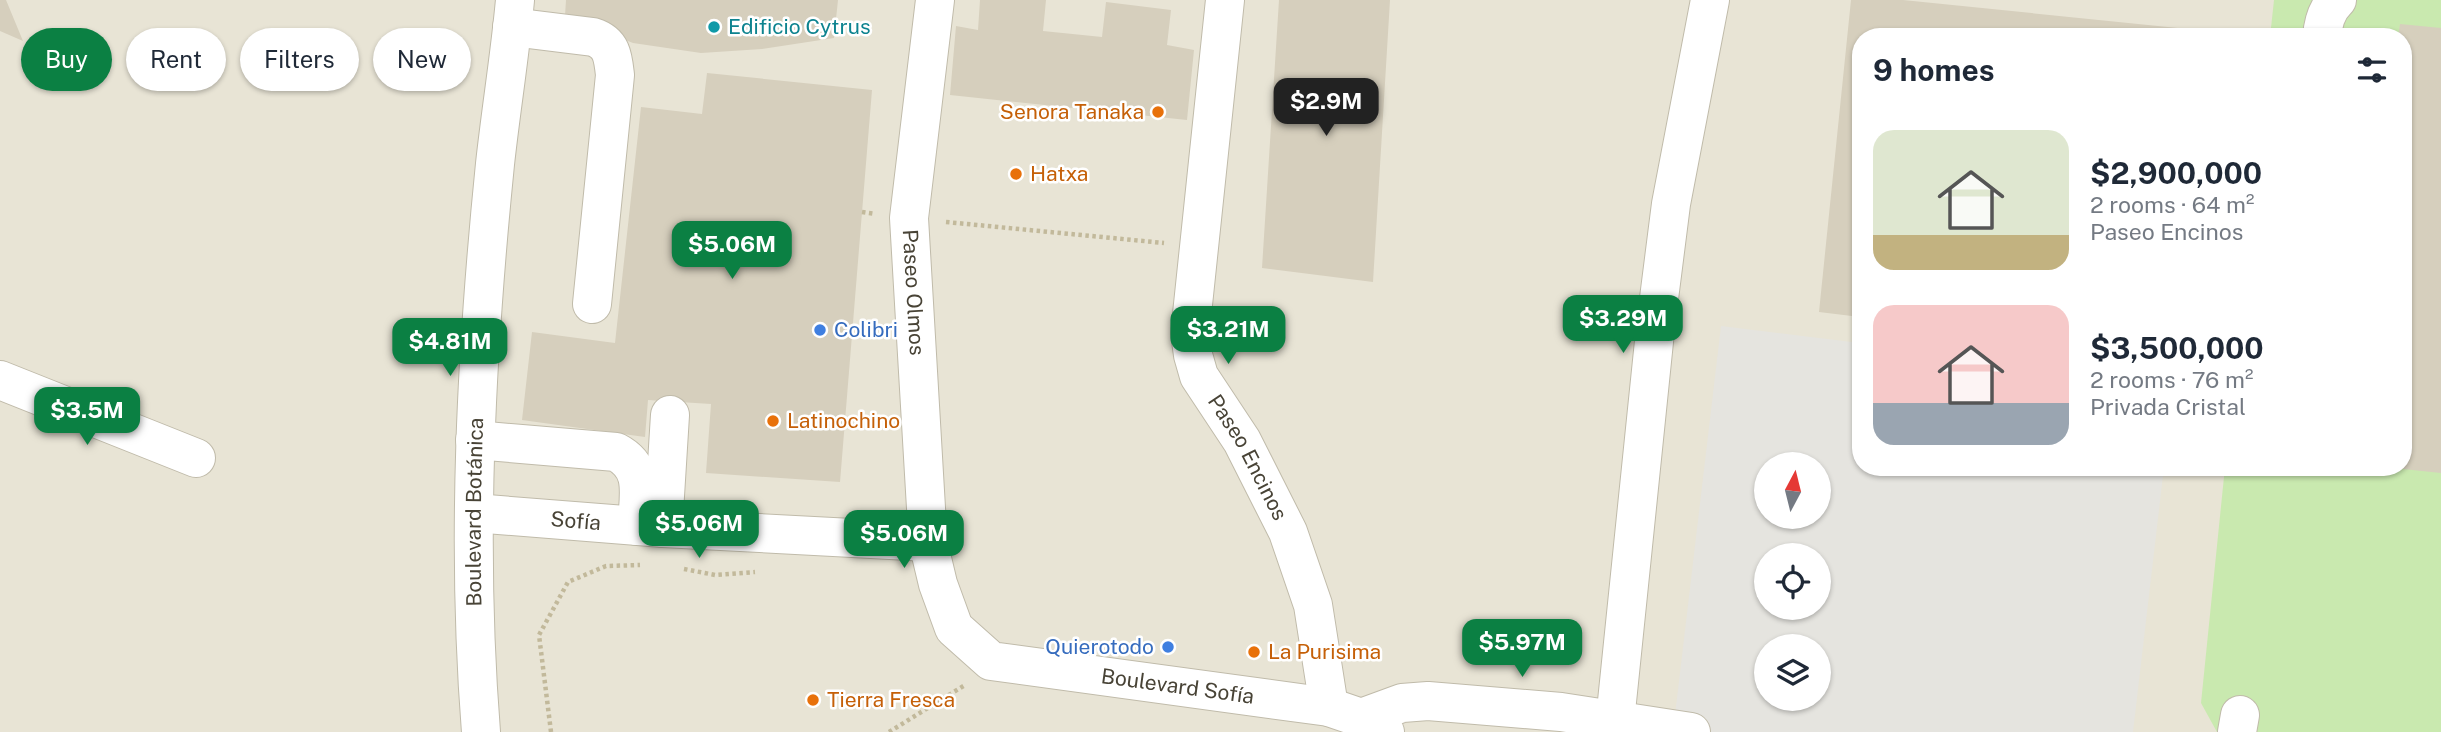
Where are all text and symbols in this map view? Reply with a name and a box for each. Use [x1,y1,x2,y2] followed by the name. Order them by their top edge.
[728,14,871,39] place label: Edificio Cytrus
[706,19,722,35] marker: Edificio Cytrus
[21,28,112,91] chip: Buy
[126,28,226,91] chip: Rent
[240,28,359,91] chip: Filters
[373,28,471,91] chip: New
[2353,51,2391,89] icon: filters
[1873,52,1995,88] text: 9 homes
[1277,78,1375,138] pin: $2.9M
[1290,87,1362,114] text: $2.9M
[1000,99,1144,124] place label: Senora Tanaka
[1150,104,1166,120] marker: Senora Tanaka
[2090,155,2262,191] text: $2,900,000
[1929,158,2013,242] icon: home
[1030,161,1088,186] place label: Hatxa
[1008,166,1024,182] marker: Hatxa
[2090,191,2254,218] text: 2 rooms · 64 m²
[2090,218,2243,245] text: Paseo Encinos
[675,222,789,281] pin: $5.06M
[898,229,930,356] street label: Paseo Olmos
[688,230,776,257] text: $5.06M
[1566,296,1680,355] pin: $3.29M
[1579,304,1667,331] text: $3.29M
[1171,306,1285,366] pin: $3.21M
[1186,315,1270,342] text: $3.21M
[834,317,898,342] place label: Colibri
[393,318,507,378] pin: $4.81M
[812,322,828,338] marker: Colibri
[408,327,492,354] text: $4.81M
[2090,330,2264,366] text: $3,500,000
[1929,333,2013,417] icon: home
[2090,366,2253,393] text: 2 rooms · 76 m²
[38,388,136,447] pin: $3.5M
[1203,390,1293,524] street label: Paseo Encinos
[2090,393,2246,420] text: Privada Cristal
[50,396,124,423] text: $3.5M
[787,408,900,433] place label: Latinochino
[765,413,781,429] marker: Latinochino
[461,417,488,607] street label: Boulevard Botánica
[1754,452,1830,528] north arrow
[1754,452,1831,711] map controls
[642,500,756,560] pin: $5.06M
[550,506,602,535] street label: Sofía
[655,509,743,536] text: $5.06M
[847,510,961,570] pin: $5.06M
[860,519,948,546] text: $5.06M
[1754,543,1831,620] button: locate
[1465,620,1579,679] pin: $5.97M
[1478,628,1566,655] text: $5.97M
[1045,634,1154,659] place label: Quierotodo
[1754,634,1831,711] button: layers
[1160,639,1176,655] marker: Quierotodo
[1268,639,1381,664] place label: La Purisima
[1246,644,1262,660] marker: La Purisima
[1100,663,1256,709] street label: Boulevard Sofía
[827,687,955,712] place label: Tierra Fresca
[805,692,821,708] marker: Tierra Fresca

